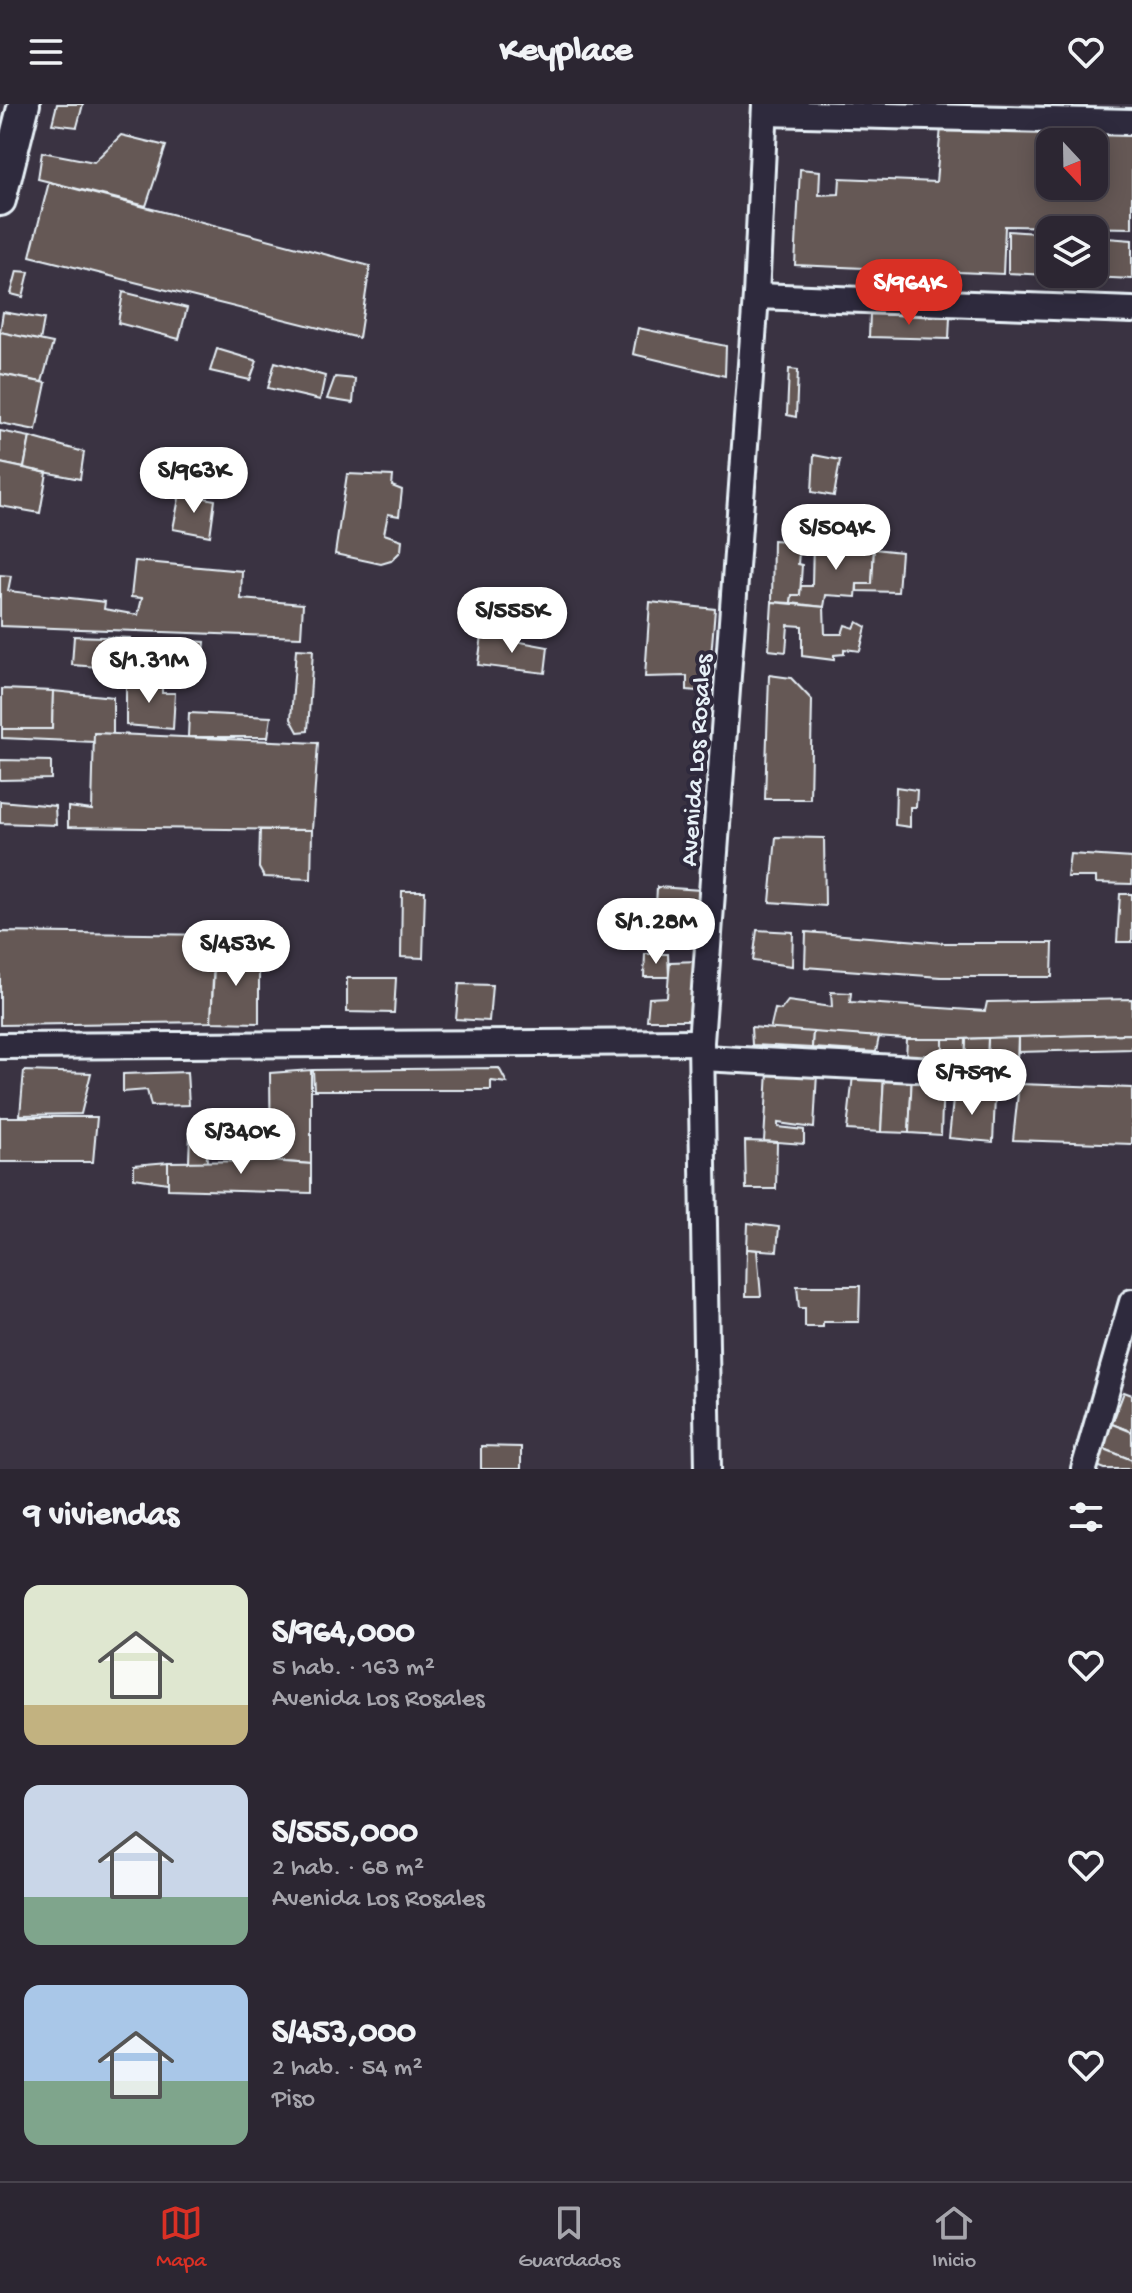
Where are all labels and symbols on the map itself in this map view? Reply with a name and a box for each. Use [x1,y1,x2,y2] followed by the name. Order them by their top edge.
[1036,128,1108,200] north arrow
[844,259,974,327] pin: S/964K
[129,447,259,515] pin: S/963K
[771,504,901,572] pin: S/504K
[447,587,577,655] pin: S/555K
[75,637,223,705] pin: S/1.31M
[676,652,721,867] street label: Avenida Los Rosales
[582,898,730,966] pin: S/1.28M
[171,920,301,988] pin: S/453K
[907,1049,1037,1117] pin: S/759K
[176,1108,306,1176] pin: S/340K

